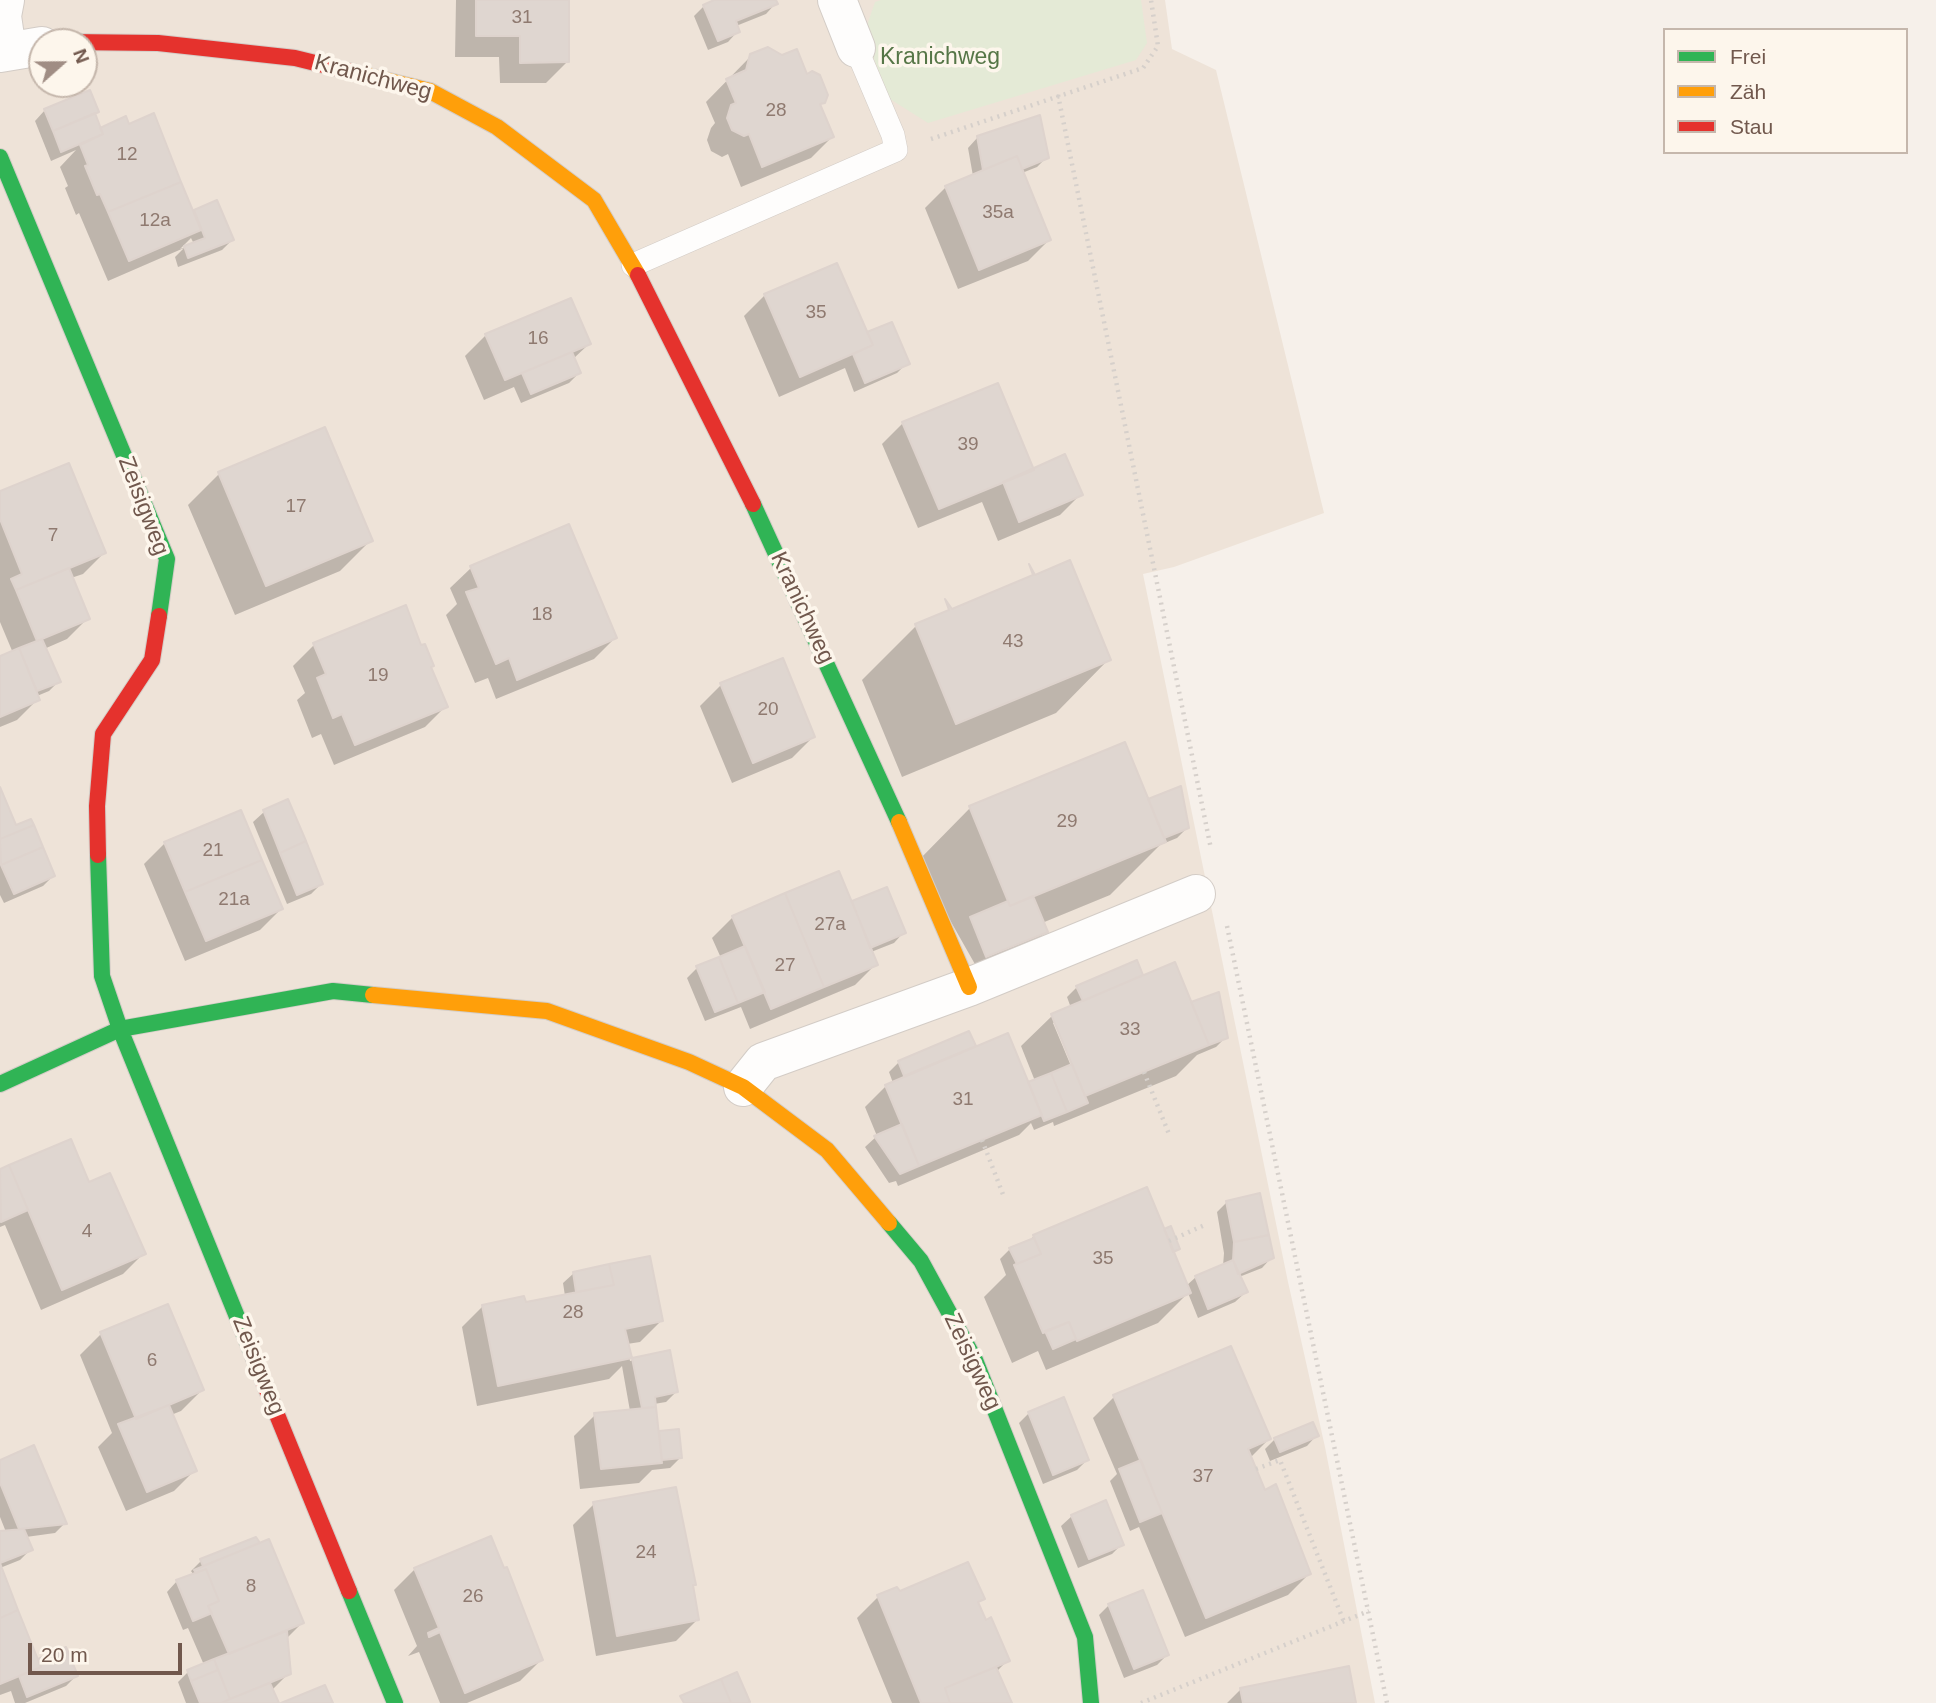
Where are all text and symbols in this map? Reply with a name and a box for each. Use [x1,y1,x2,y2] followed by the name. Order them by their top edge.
[511,7,533,29] house number: 31
[28,28,98,98] north arrow
[1663,28,1908,154] legend
[880,44,1000,72] park label: Kranichweg
[1730,45,1766,68] text: Frei
[69,46,93,66] text: N
[311,49,435,107] street label: Kranichweg
[1730,80,1766,103] text: Zäh
[765,100,787,122] house number: 28
[1730,115,1773,138] text: Stau
[116,144,138,166] house number: 12
[982,202,1014,224] house number: 35a
[139,210,171,232] house number: 12a
[805,302,827,324] house number: 35
[527,328,549,350] house number: 16
[957,434,979,456] house number: 39
[112,453,174,559] street label: Zeisigweg
[285,496,307,518] house number: 17
[48,525,58,547] house number: 7
[764,548,840,668] street label: Kranichweg
[531,604,553,626] house number: 18
[1002,631,1024,653] house number: 43
[367,665,389,687] house number: 19
[757,699,779,721] house number: 20
[1056,811,1078,833] house number: 29
[202,840,224,862] house number: 21
[218,889,250,911] house number: 21a
[814,914,846,936] house number: 27a
[774,955,796,977] house number: 27
[1119,1019,1141,1041] house number: 33
[952,1089,974,1111] house number: 31
[82,1221,92,1243] house number: 4
[1092,1248,1114,1270] house number: 35
[562,1302,584,1324] house number: 28
[938,1309,1006,1415] street label: Zeisigweg
[226,1313,290,1419] street label: Zeisigweg
[147,1350,157,1372] house number: 6
[1192,1466,1214,1488] house number: 37
[635,1542,657,1564] house number: 24
[246,1576,256,1598] house number: 8
[462,1586,484,1608] house number: 26
[32,1630,186,1674] scale bar
[41,1643,88,1666] text: 20 m

